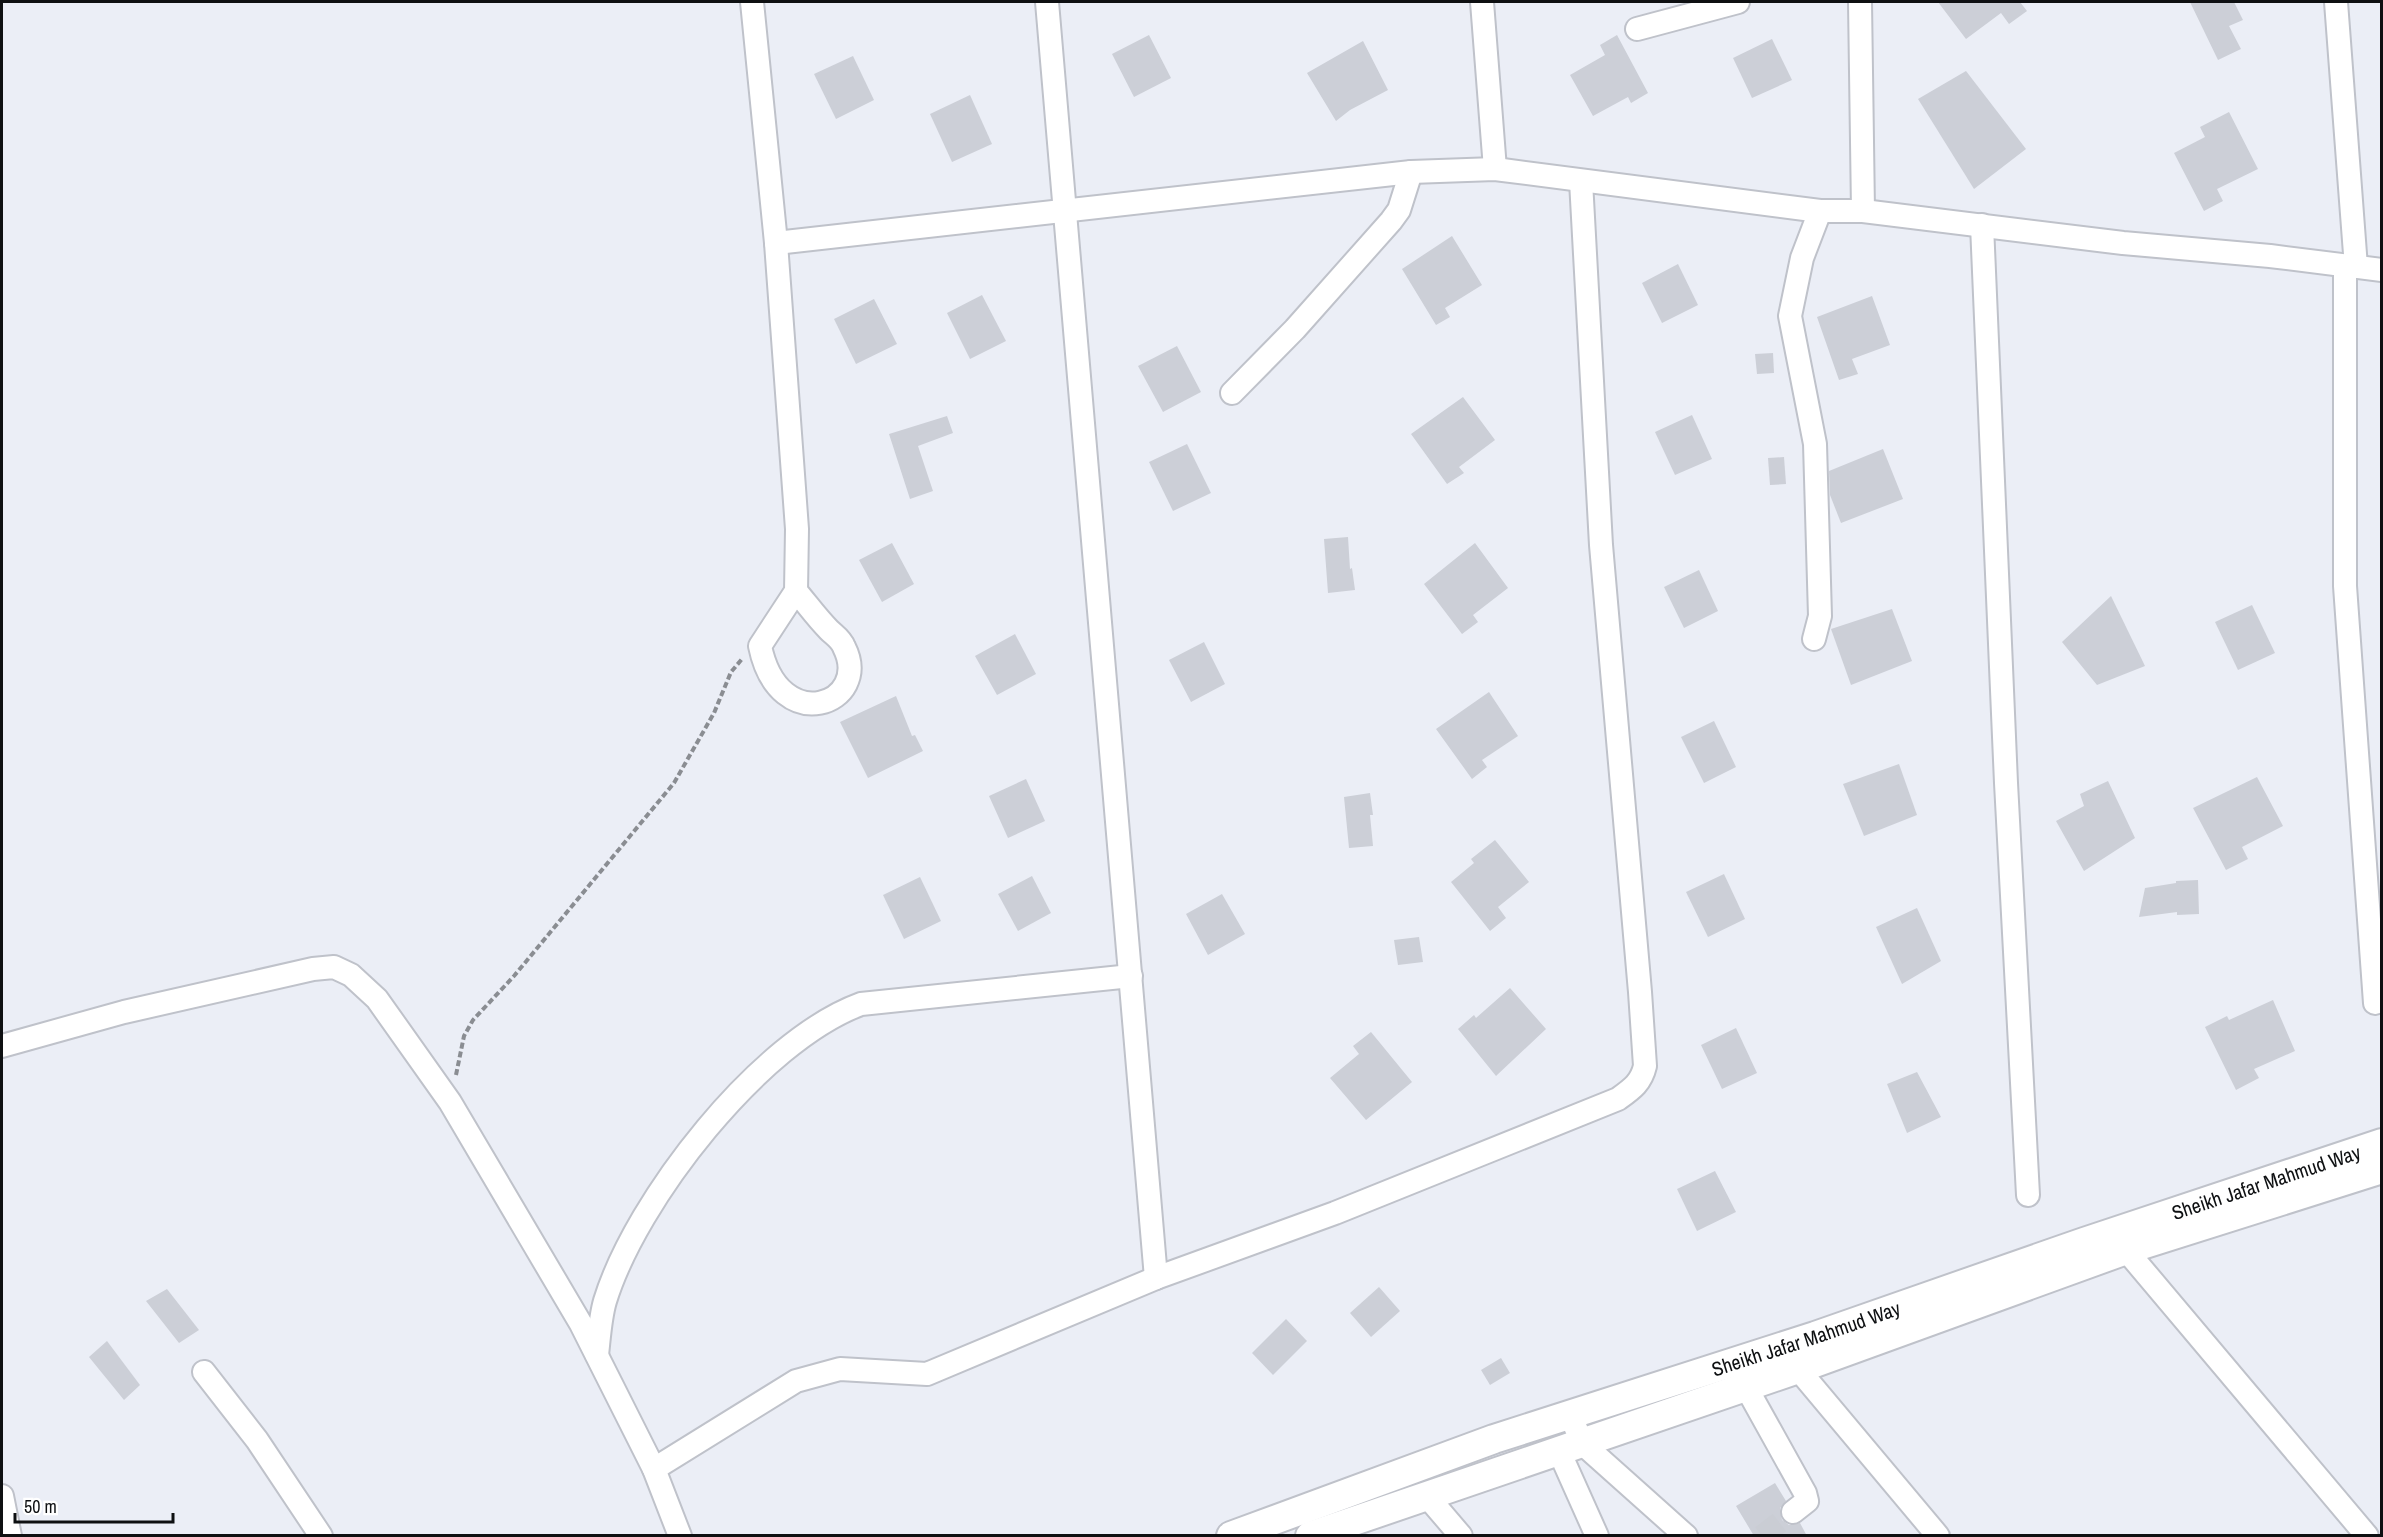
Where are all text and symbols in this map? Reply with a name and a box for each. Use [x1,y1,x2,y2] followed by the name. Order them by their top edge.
[2168,1137,2364,1226] street label: Sheikh Jafar Mahmud Way
[1708,1294,1904,1382] street label: Sheikh Jafar Mahmud Way
[15,1486,172,1524] scale bar
[24,1494,57,1519] text: 50 m

